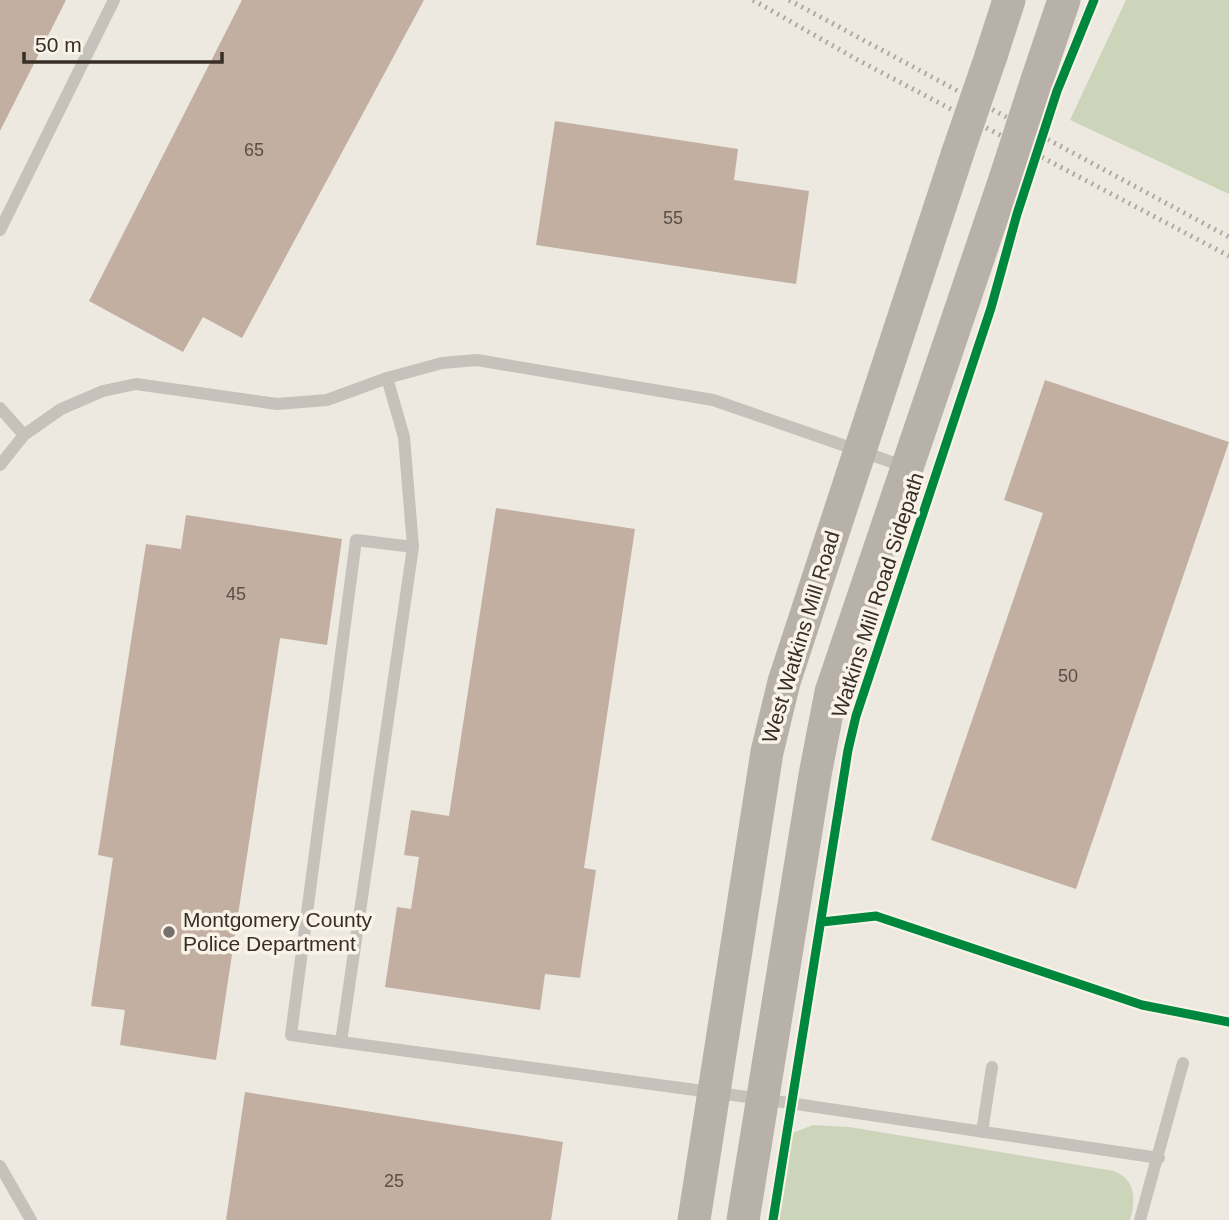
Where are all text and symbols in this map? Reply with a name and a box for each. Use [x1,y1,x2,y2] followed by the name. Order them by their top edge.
[24,21,222,65] scale bar
[35,33,82,56] text: 50 m
[244,140,264,160] house number: 65
[663,208,683,228] house number: 55
[827,470,928,720] street label: Watkins Mill Road Sidepath
[757,528,844,746] street label: West Watkins Mill Road
[226,584,246,604] house number: 45
[1058,666,1078,686] house number: 50
[183,908,373,955] place label: Montgomery County Police Department
[161,924,177,940] marker: Montgomery County Police Department
[384,1171,404,1191] house number: 25

